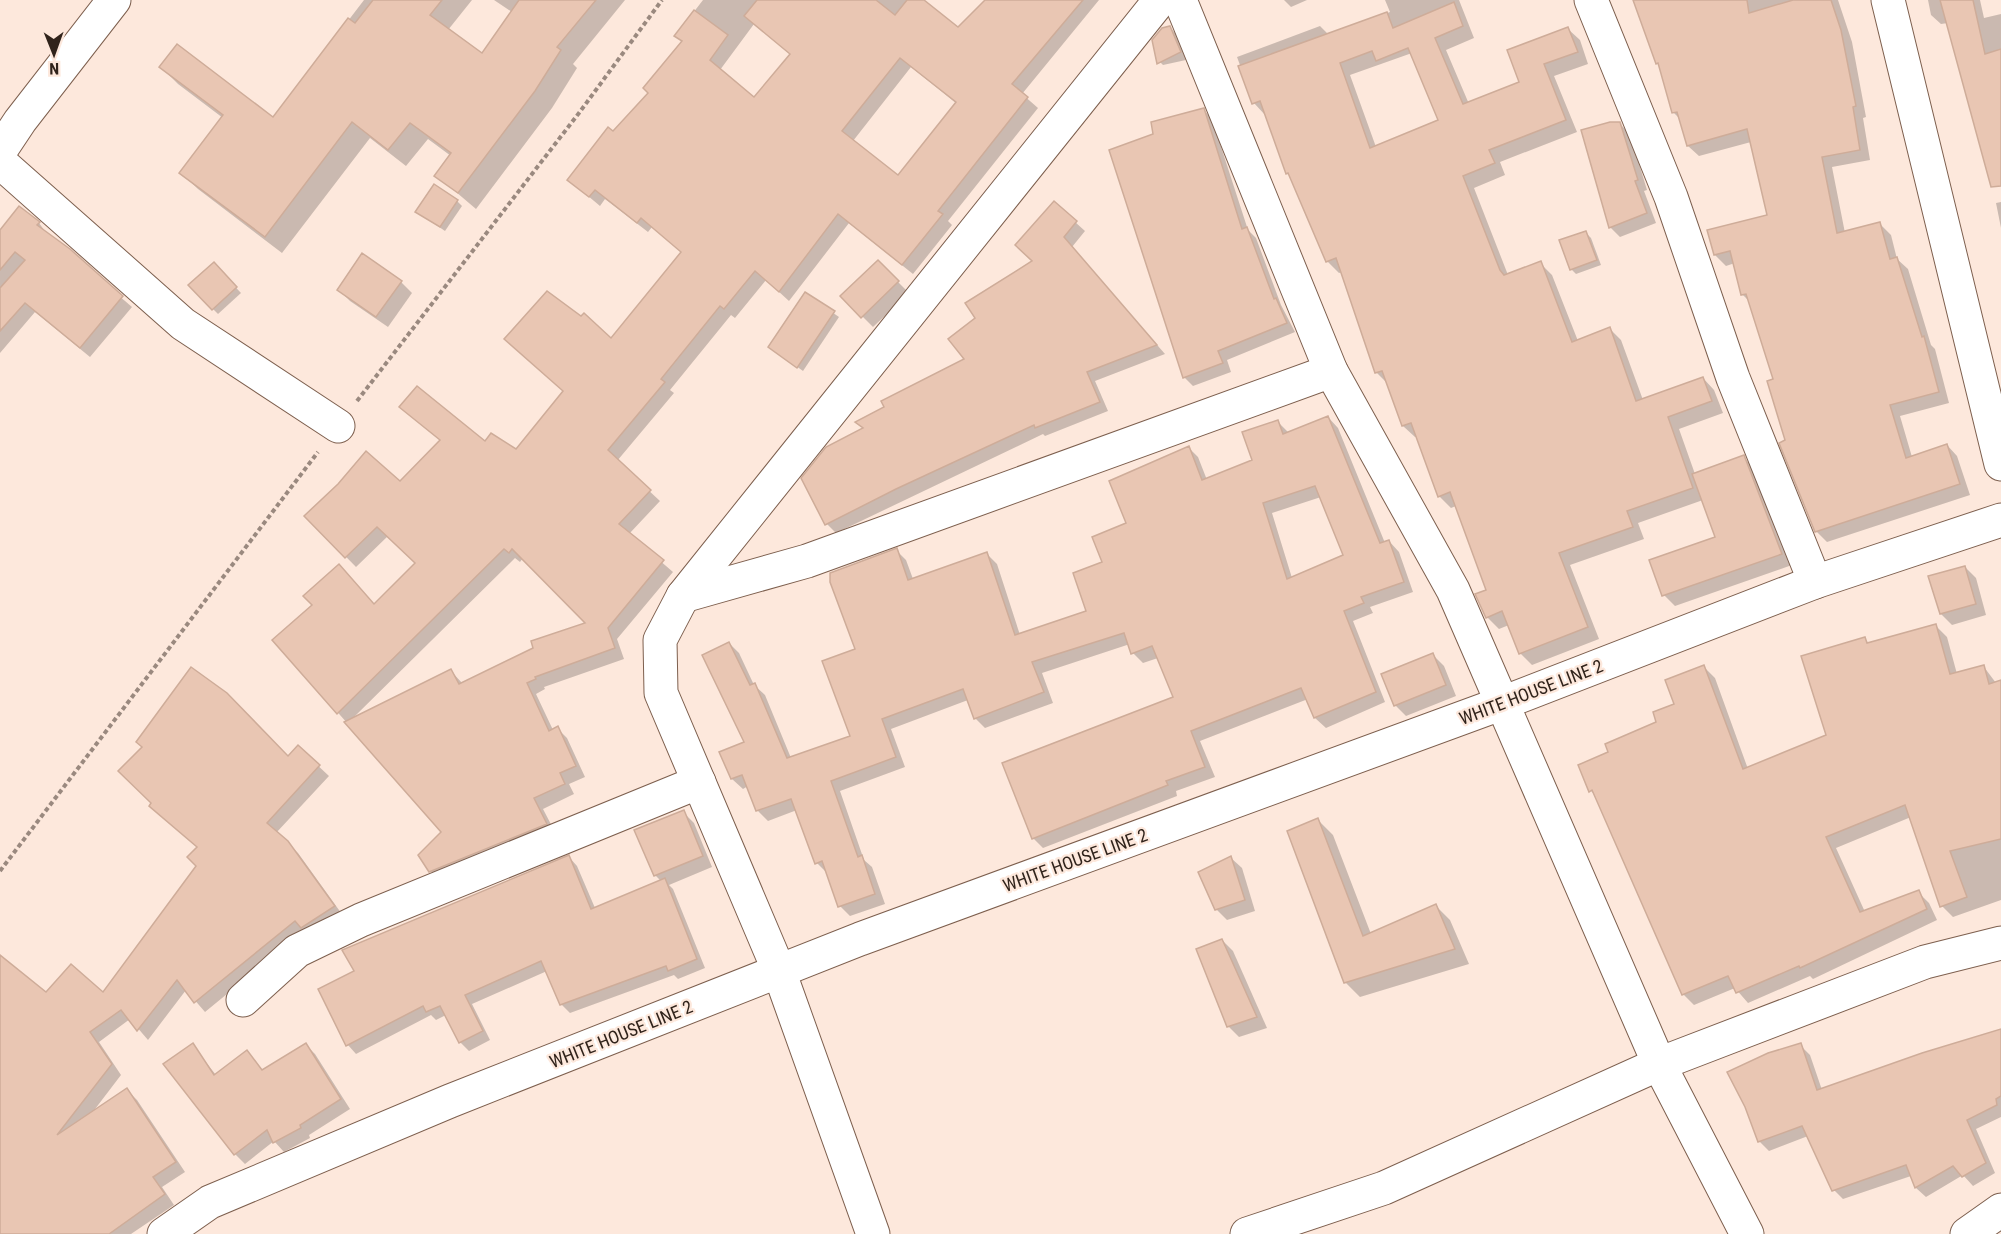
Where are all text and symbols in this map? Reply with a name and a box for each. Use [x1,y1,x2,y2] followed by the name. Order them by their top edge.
[24,24,84,84] north arrow
[49,59,59,78] text: N
[1456,655,1606,729] street label: WHITE HOUSE LINE 2
[1000,824,1150,896] street label: WHITE HOUSE LINE 2
[546,996,696,1072] street label: WHITE HOUSE LINE 2

